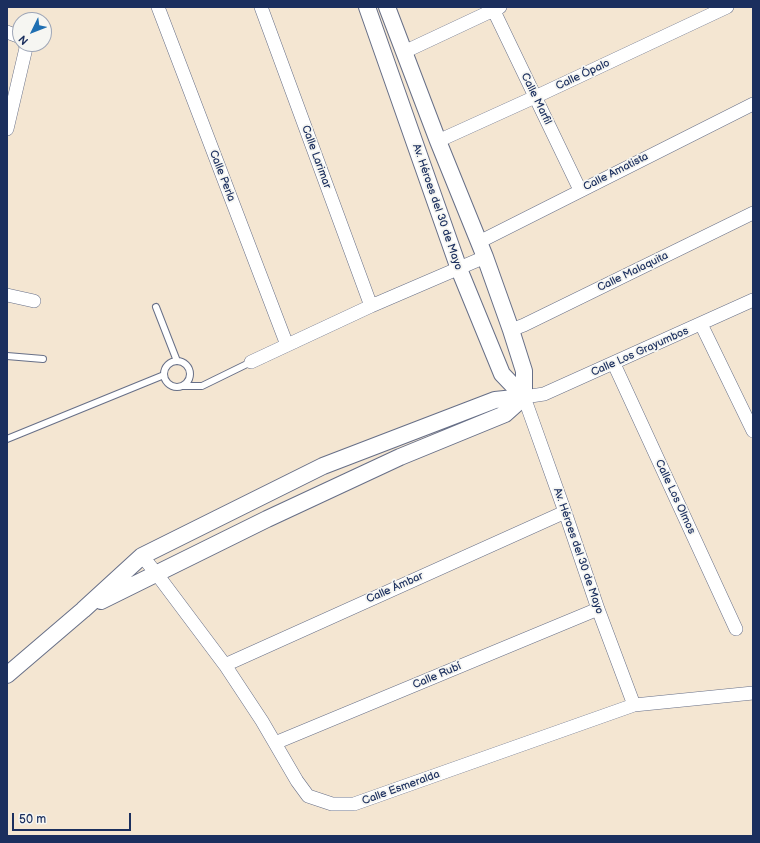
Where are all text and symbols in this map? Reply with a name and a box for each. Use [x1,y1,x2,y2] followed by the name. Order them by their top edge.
[12,12,52,52] north arrow
[16,32,31,47] text: N
[554,57,612,93] street label: Calle Ópalo
[518,71,554,127] street label: Calle Marfil
[298,124,334,190] street label: Calle Larimar
[409,142,465,272] street label: Av. Héroes del 30 de Mayo
[206,148,238,204] street label: Calle Perla
[581,150,651,194] street label: Calle Amatista
[595,249,671,295] street label: Calle Malaquita
[589,325,691,379] street label: Calle Los Grayumbos
[652,458,698,536] street label: Calle Los Olmos
[550,486,606,616] street label: Av. Héroes del 30 de Mayo
[365,570,425,606] street label: Calle Ámbar
[411,660,463,692] street label: Calle Rubí
[360,768,442,808] street label: Calle Esmeralda
[14,805,133,831] scale bar
[19,812,46,827] text: 50 m

